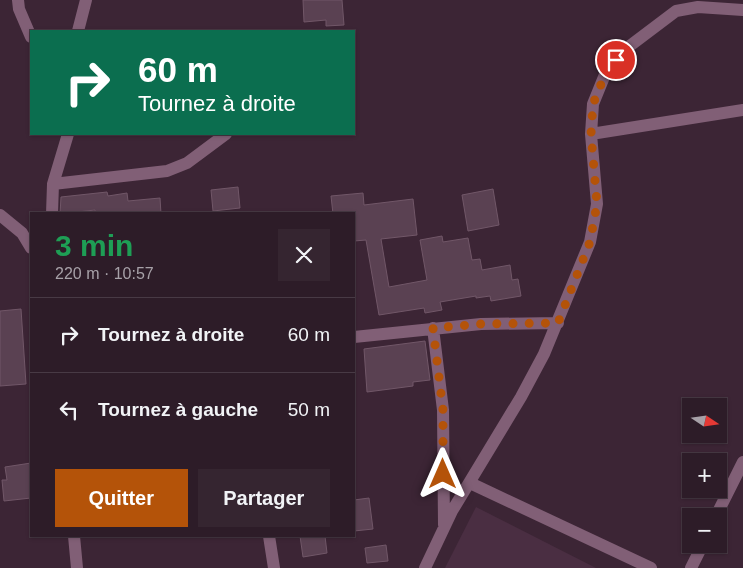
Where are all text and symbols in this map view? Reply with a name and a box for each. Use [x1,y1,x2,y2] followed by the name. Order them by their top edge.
[595,39,637,81] pin
[602,46,630,74] icon: arrive
[55,50,120,115] icon: right
[138,50,218,89] text: 60 m
[138,91,296,116] text: Tournez à droite
[55,229,133,262] text: 3 min
[278,229,330,281] button: close
[55,265,154,282] text: 220 m · 10:57
[55,321,83,349] icon: right
[98,324,244,345] text: Tournez à droite
[288,324,330,345] text: 60 m
[55,396,83,424] icon: left
[682,398,728,442] north arrow
[682,398,727,553] map controls
[98,399,258,420] text: Tournez à gauche
[288,399,330,420] text: 50 m
[416,447,468,499] position arrow
[682,453,727,498] button: +
[55,469,188,527] button: Quitter
[198,469,330,527] button: Partager
[682,508,727,553] button: −

